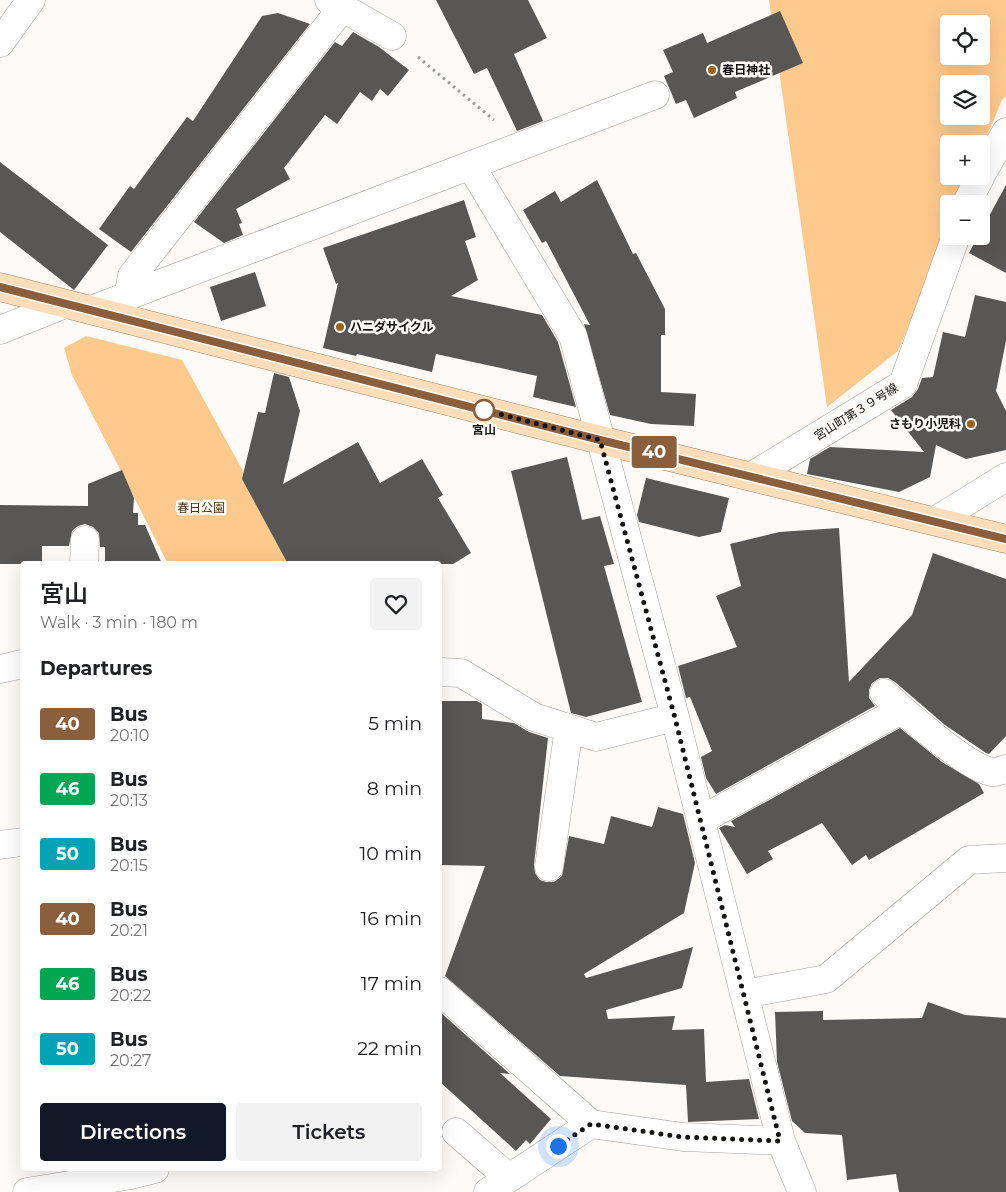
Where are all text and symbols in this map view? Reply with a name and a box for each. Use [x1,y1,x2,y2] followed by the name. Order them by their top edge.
[940,15,990,245] map controls
[940,15,990,65] button: locate
[722,62,770,77] place label: 春日神社
[706,64,718,76] marker: 春日神社
[940,75,990,125] button: layers
[940,135,990,185] button: +
[940,195,990,245] button: −
[350,319,433,334] place label: ハニダサイクル
[334,321,346,333] marker: ハニダサイクル
[811,380,900,443] street label: 宮山町第３９号線
[473,399,495,421] marker: 宮山
[889,416,961,431] place label: さもり小児科
[965,418,977,430] marker: さもり小児科
[472,422,496,437] place label: 宮山
[632,436,676,468] line badge: 40
[642,441,666,463] text: 40
[177,500,225,515] park label: 春日公園
[370,578,422,630] button: heart
[40,579,88,608] text: 宮山
[40,613,198,632] text: Walk · 3 min · 180 m
[40,657,152,680] text: Departures
[110,703,148,726] text: Bus
[368,712,422,735] text: 5 min
[55,713,80,735] text: 40
[110,726,149,745] text: 20:10
[110,768,148,791] text: Bus
[367,777,422,800] text: 8 min
[56,778,79,800] text: 46
[110,791,148,810] text: 20:13
[110,833,148,856] text: Bus
[359,842,422,865] text: 10 min
[56,843,79,865] text: 50
[110,856,148,875] text: 20:15
[110,898,148,921] text: Bus
[360,907,422,930] text: 16 min
[55,908,80,930] text: 40
[110,921,148,940] text: 20:21
[110,963,148,986] text: Bus
[361,972,422,995] text: 17 min
[56,973,79,995] text: 46
[110,986,151,1005] text: 20:22
[110,1028,148,1051] text: Bus
[357,1037,422,1060] text: 22 min
[56,1038,79,1060] text: 50
[110,1051,152,1070] text: 20:27
[40,1103,226,1161] button: Directions
[236,1103,422,1161] button: Tickets
[546,1134,571,1159] your location

